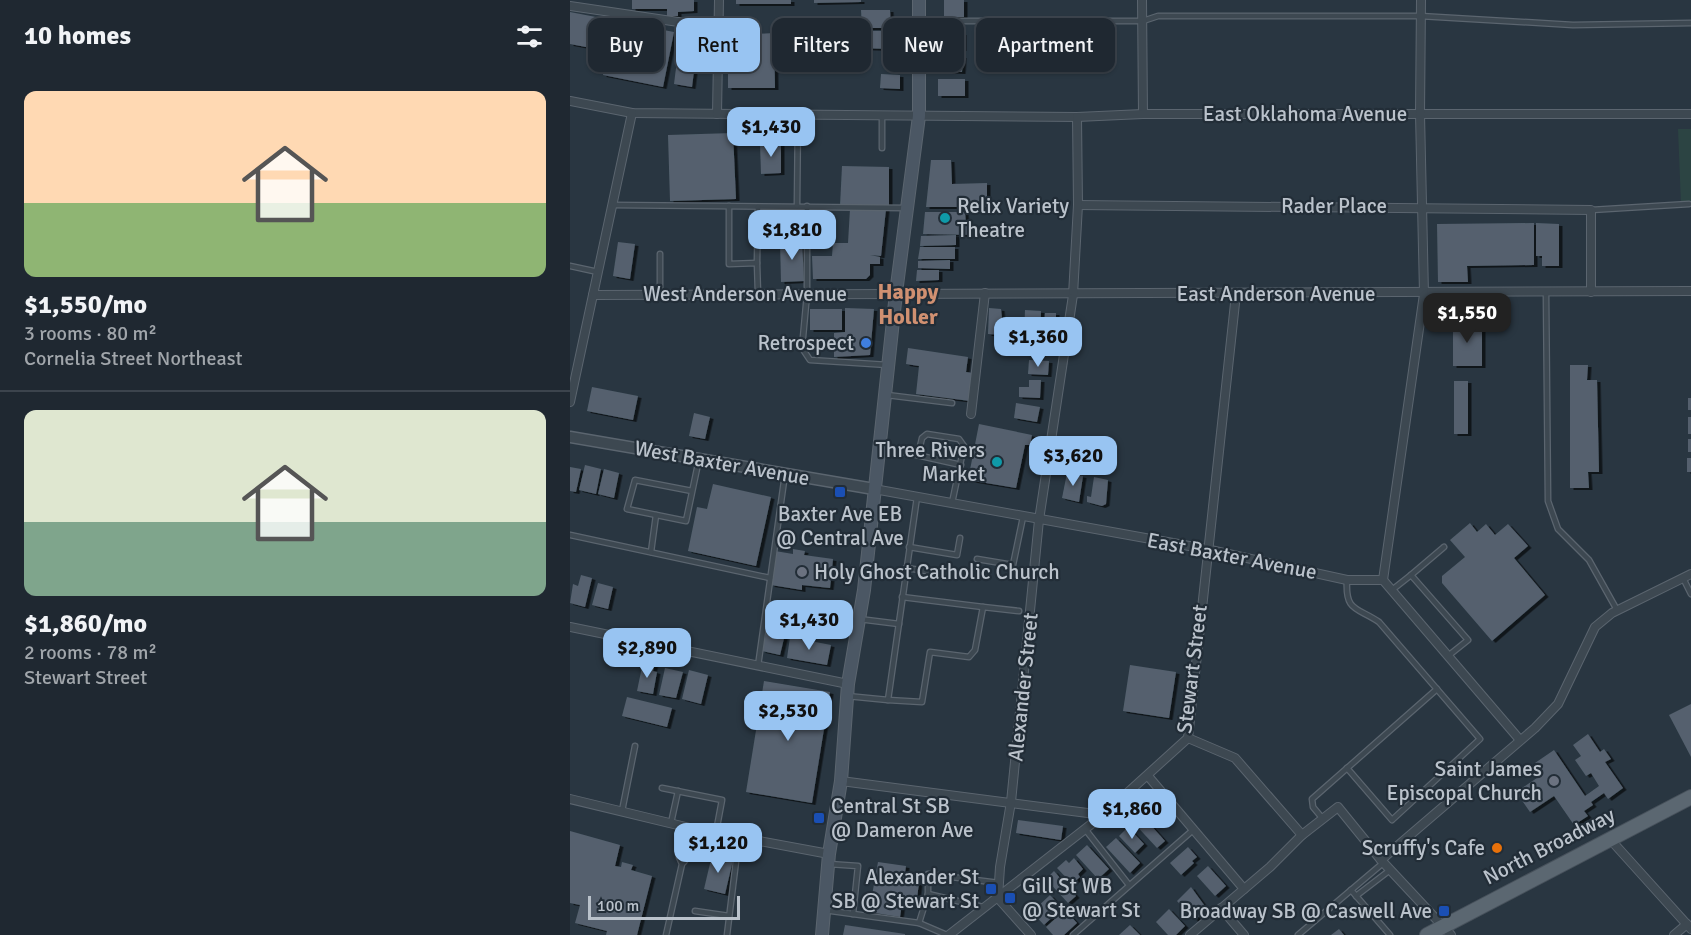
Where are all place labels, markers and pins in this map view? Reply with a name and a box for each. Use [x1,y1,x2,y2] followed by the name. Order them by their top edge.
[722,107,820,158] pin: $1,430
[957,193,1069,243] place label: Relix Variety Theatre
[743,210,841,261] pin: $1,810
[938,211,952,225] marker: Relix Variety Theatre
[1418,293,1516,344] pin: $1,550
[989,317,1087,368] pin: $1,360
[757,330,854,356] place label: Retrospect
[859,336,873,350] marker: Retrospect
[1024,436,1122,487] pin: $3,620
[875,437,985,487] place label: Three Rivers Market
[990,455,1004,469] marker: Three Rivers Market
[833,485,847,499] marker: Baxter Ave EB @ Central Ave
[776,501,904,551] place label: Baxter Ave EB @ Central Ave
[814,559,1060,585] place label: Holy Ghost Catholic Church
[795,565,809,579] marker: Holy Ghost Catholic Church
[760,600,858,651] pin: $1,430
[598,628,696,679] pin: $2,890
[739,691,837,742] pin: $2,530
[1387,756,1542,806] place label: Saint James Episcopal Church
[1547,774,1561,788] marker: Saint James Episcopal Church
[1083,789,1181,840] pin: $1,860
[831,793,973,843] place label: Central St SB @ Dameron Ave
[812,811,826,825] marker: Central St SB @ Dameron Ave
[669,823,767,874] pin: $1,120
[1362,835,1485,861] place label: Scruffy's Cafe
[1490,841,1504,855] marker: Scruffy's Cafe
[832,864,979,914] place label: Alexander St SB @ Stewart St
[1022,873,1140,923] place label: Gill St WB @ Stewart St
[984,882,998,896] marker: Alexander St SB @ Stewart St
[1003,891,1017,905] marker: Gill St WB @ Stewart St
[1180,898,1432,924] place label: Broadway SB @ Caswell Ave
[1437,904,1451,918] marker: Broadway SB @ Caswell Ave

